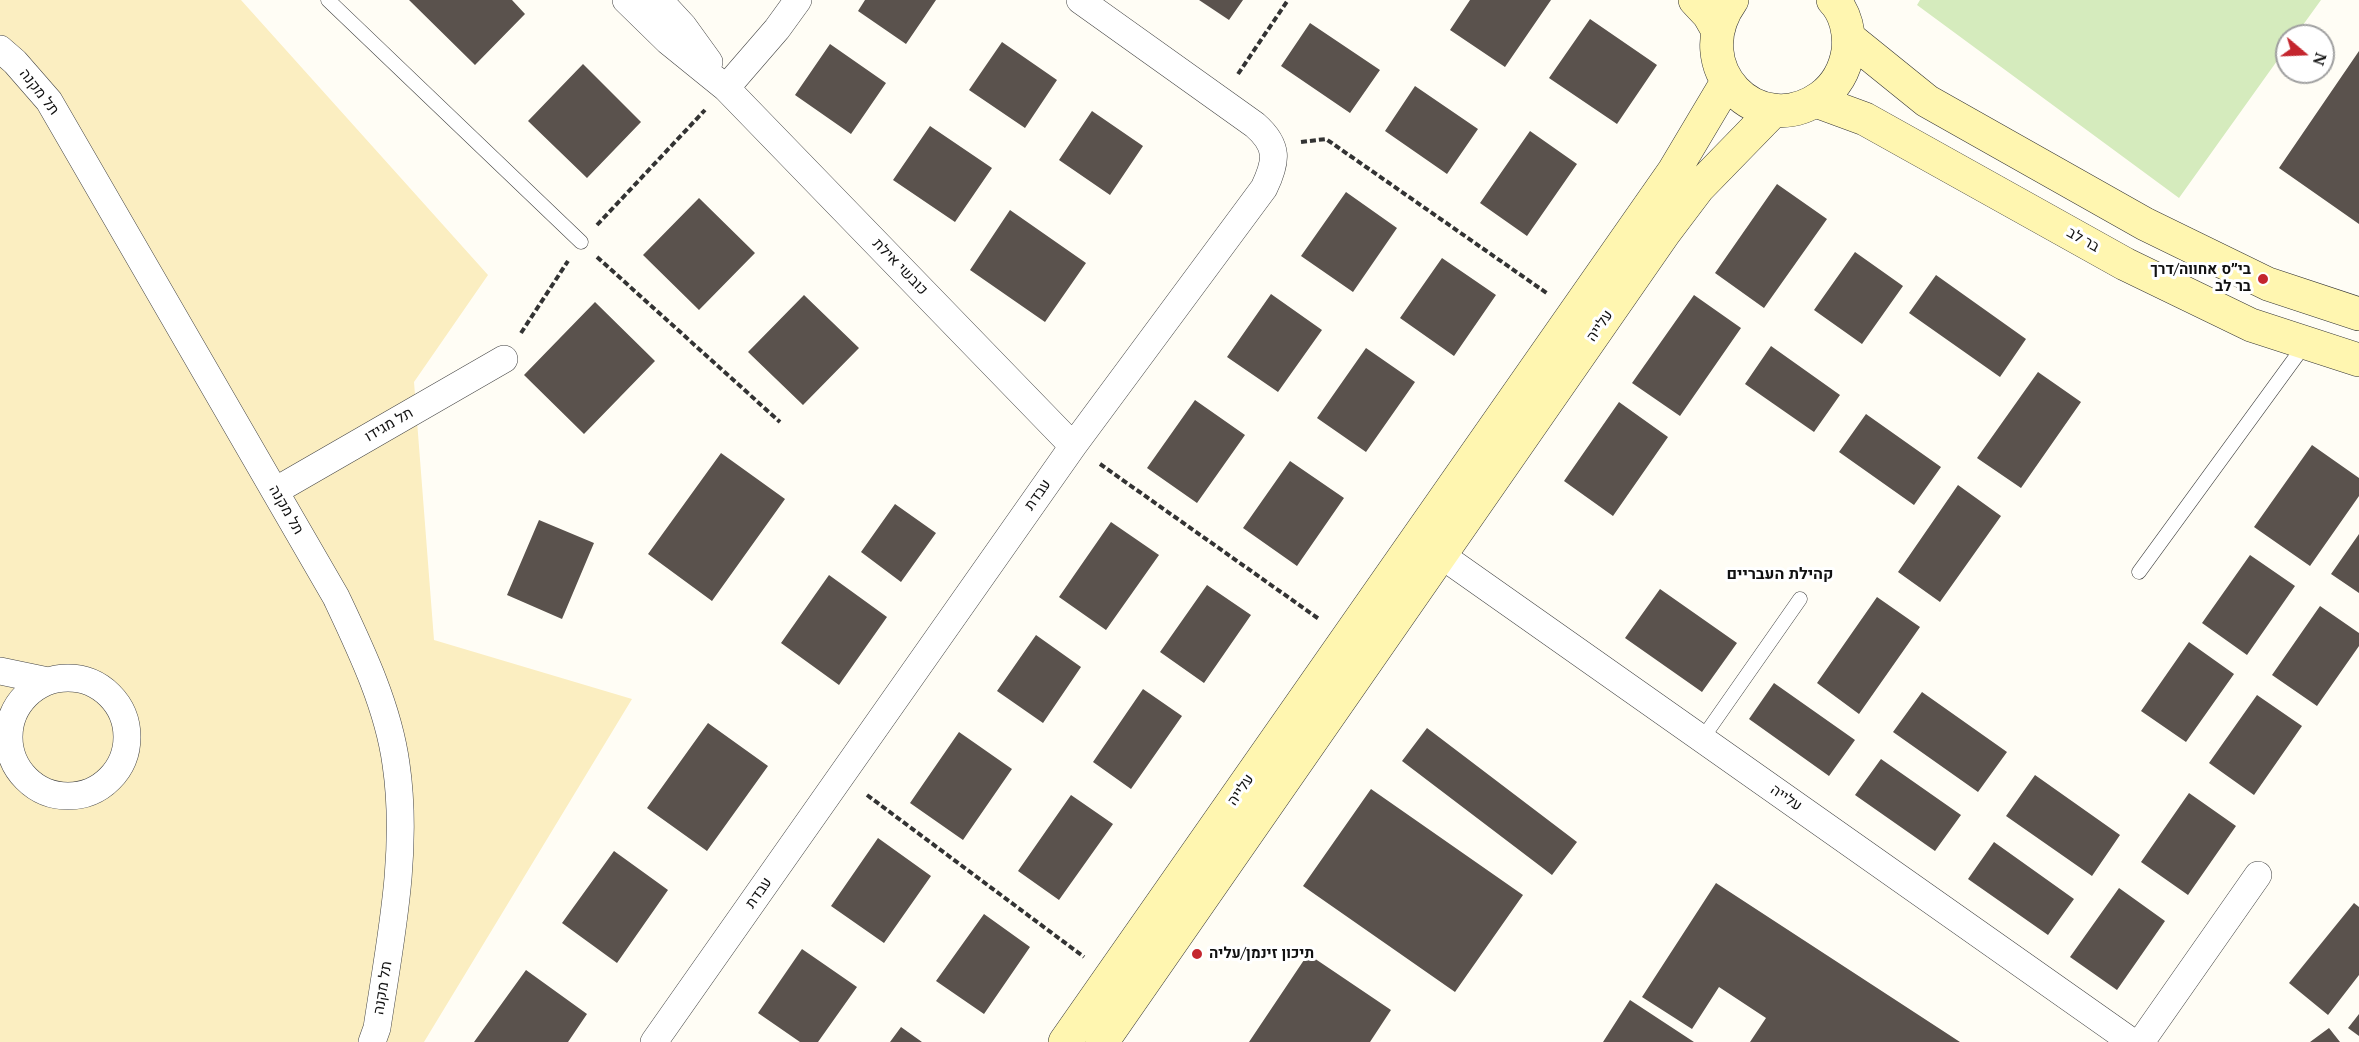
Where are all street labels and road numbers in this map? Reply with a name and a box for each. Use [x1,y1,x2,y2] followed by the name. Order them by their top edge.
[15,65,63,119] street label: תל מקנה
[2064,224,2102,256] street label: בר לב
[869,235,931,299] street label: כובשי אילת
[1583,307,1617,345] street label: עלייה
[362,404,416,446] street label: תל מגידו
[1021,476,1055,514] street label: עבדת
[265,482,307,538] street label: תל מקנה
[1224,771,1258,809] street label: עלייה
[1767,781,1805,815] street label: עלייה
[742,874,776,912] street label: עבדת
[370,960,396,1016] street label: תל מקנה

